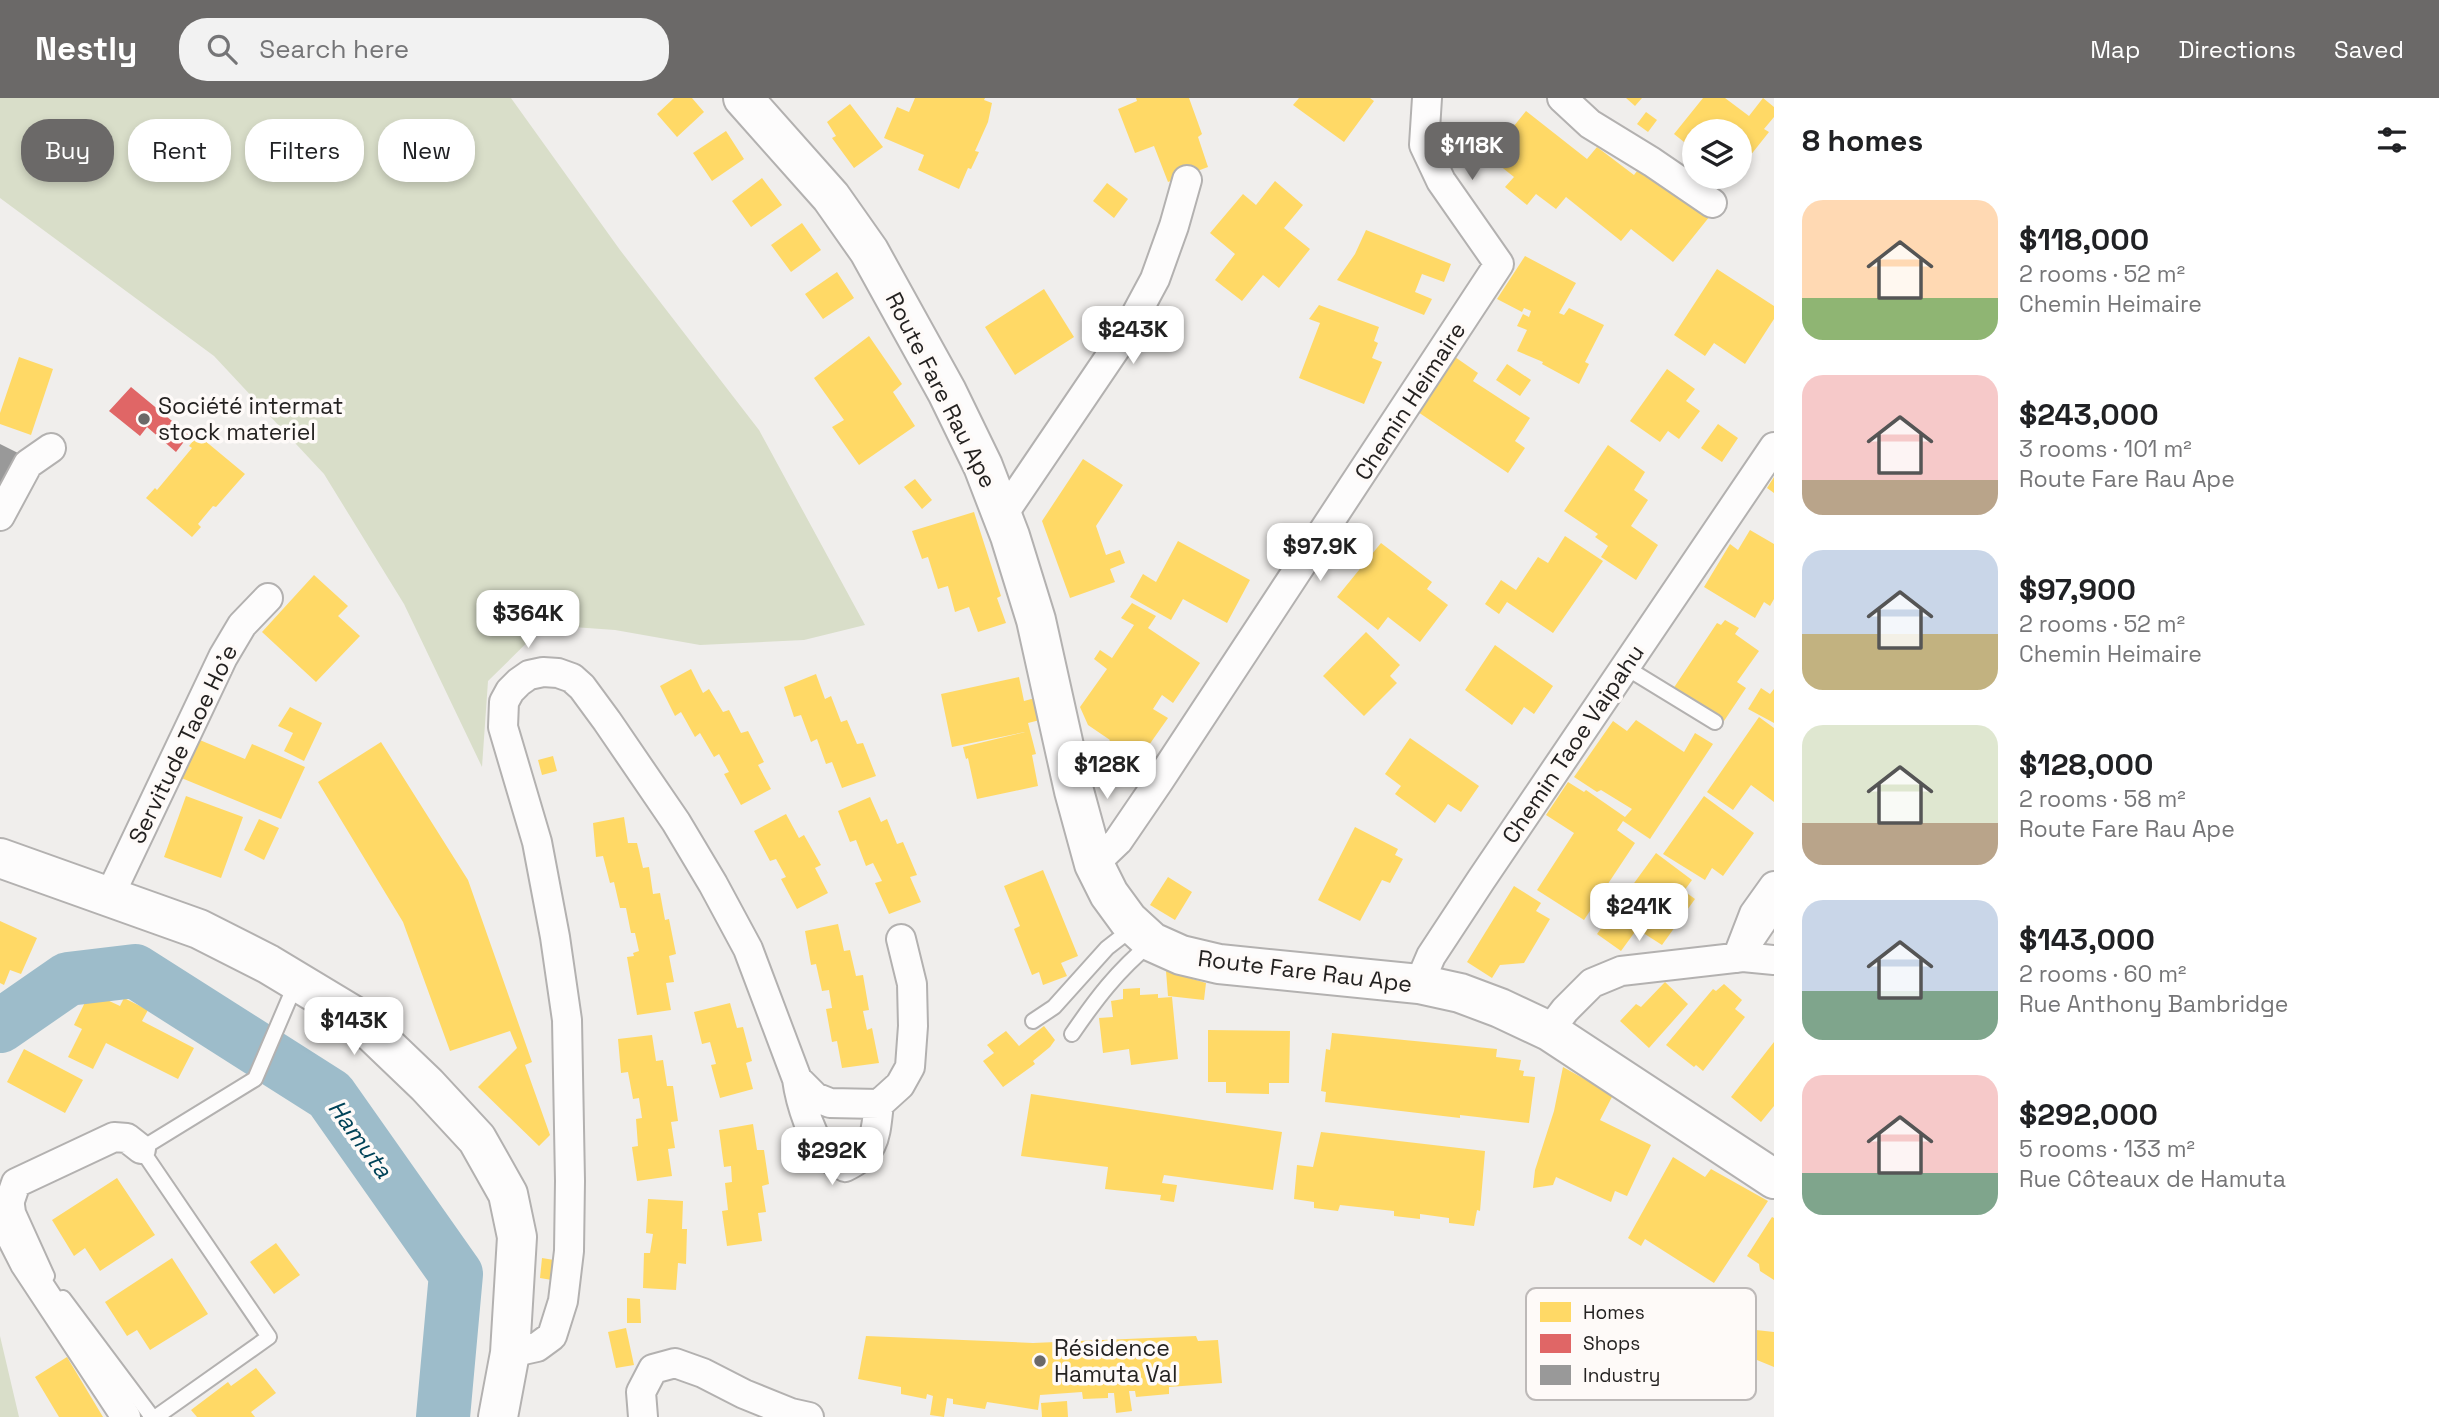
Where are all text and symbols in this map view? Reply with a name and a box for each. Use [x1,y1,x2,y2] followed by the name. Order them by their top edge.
[179,18,669,81] search box
[35,28,137,70] text: Nestly
[203,30,241,68] icon: search
[259,32,409,66] text: Search here
[2090,34,2140,65] text: Map
[2178,34,2296,65] text: Directions
[2334,34,2404,65] text: Saved
[21,119,114,182] chip: Buy
[128,119,231,182] chip: Rent
[245,119,364,182] chip: Filters
[378,119,475,182] chip: New
[1682,119,1752,189] map controls
[1682,119,1752,189] button: layers
[1802,121,1923,160] text: 8 homes
[2373,121,2411,159] icon: filters
[1423,122,1521,182] pin: $118K
[1441,130,1503,160] text: $118K
[2019,220,2149,259] text: $118,000
[1858,228,1942,312] icon: home
[2019,259,2185,289] text: 2 rooms · 52 m²
[879,287,1003,493] street label: Route Fare Rau Ape
[2019,289,2202,319] text: Chemin Heimaire
[1084,306,1182,366] pin: $243K
[1098,314,1168,344] text: $243K
[1348,316,1472,486] street label: Chemin Heimaire
[158,391,343,447] place label: Société intermat stock materiel
[2019,395,2159,434] text: $243,000
[1858,403,1942,487] icon: home
[136,411,152,427] marker: Société intermat stock materiel
[2019,434,2192,464] text: 3 rooms · 101 m²
[2019,464,2235,494] text: Route Fare Rau Ape
[1263,524,1377,583] pin: $97.9K
[1283,531,1357,561] text: $97.9K
[2019,570,2136,609] text: $97,900
[1858,578,1942,662] icon: home
[479,590,577,650] pin: $364K
[492,598,564,628] text: $364K
[2019,609,2185,639] text: 2 rooms · 52 m²
[122,639,244,849] street label: Servitude Taoe Ho'e
[1495,639,1651,849] street label: Chemin Taoe Vaipahu
[2019,639,2202,669] text: Chemin Heimaire
[1058,742,1156,801] pin: $128K
[2019,745,2153,784] text: $128,000
[1074,749,1140,779] text: $128K
[1858,753,1942,837] icon: home
[2019,784,2186,814] text: 2 rooms · 58 m²
[2019,814,2235,844] text: Route Fare Rau Ape
[1590,884,1688,943] pin: $241K
[1606,891,1672,921] text: $241K
[2019,920,2155,959] text: $143,000
[1858,928,1942,1012] icon: home
[1196,943,1414,999] street label: Route Fare Rau Ape
[2019,959,2186,989] text: 2 rooms · 60 m²
[2019,989,2288,1019] text: Rue Anthony Bambridge
[305,998,403,1057] pin: $143K
[320,1005,388,1035] text: $143K
[322,1093,399,1184] water label: Hamuta
[2019,1095,2158,1134] text: $292,000
[1858,1103,1942,1187] icon: home
[783,1128,881,1187] pin: $292K
[2019,1134,2195,1164] text: 5 rooms · 133 m²
[797,1135,867,1165] text: $292K
[2019,1164,2286,1194] text: Rue Côteaux de Hamuta
[1526,1288,1756,1400] legend
[1583,1300,1645,1325] text: Homes
[1583,1331,1640,1356] text: Shops
[1054,1333,1178,1389] place label: Résidence Hamuta Val
[1032,1353,1048,1369] marker: Résidence Hamuta Val
[1583,1363,1660,1388] text: Industry

